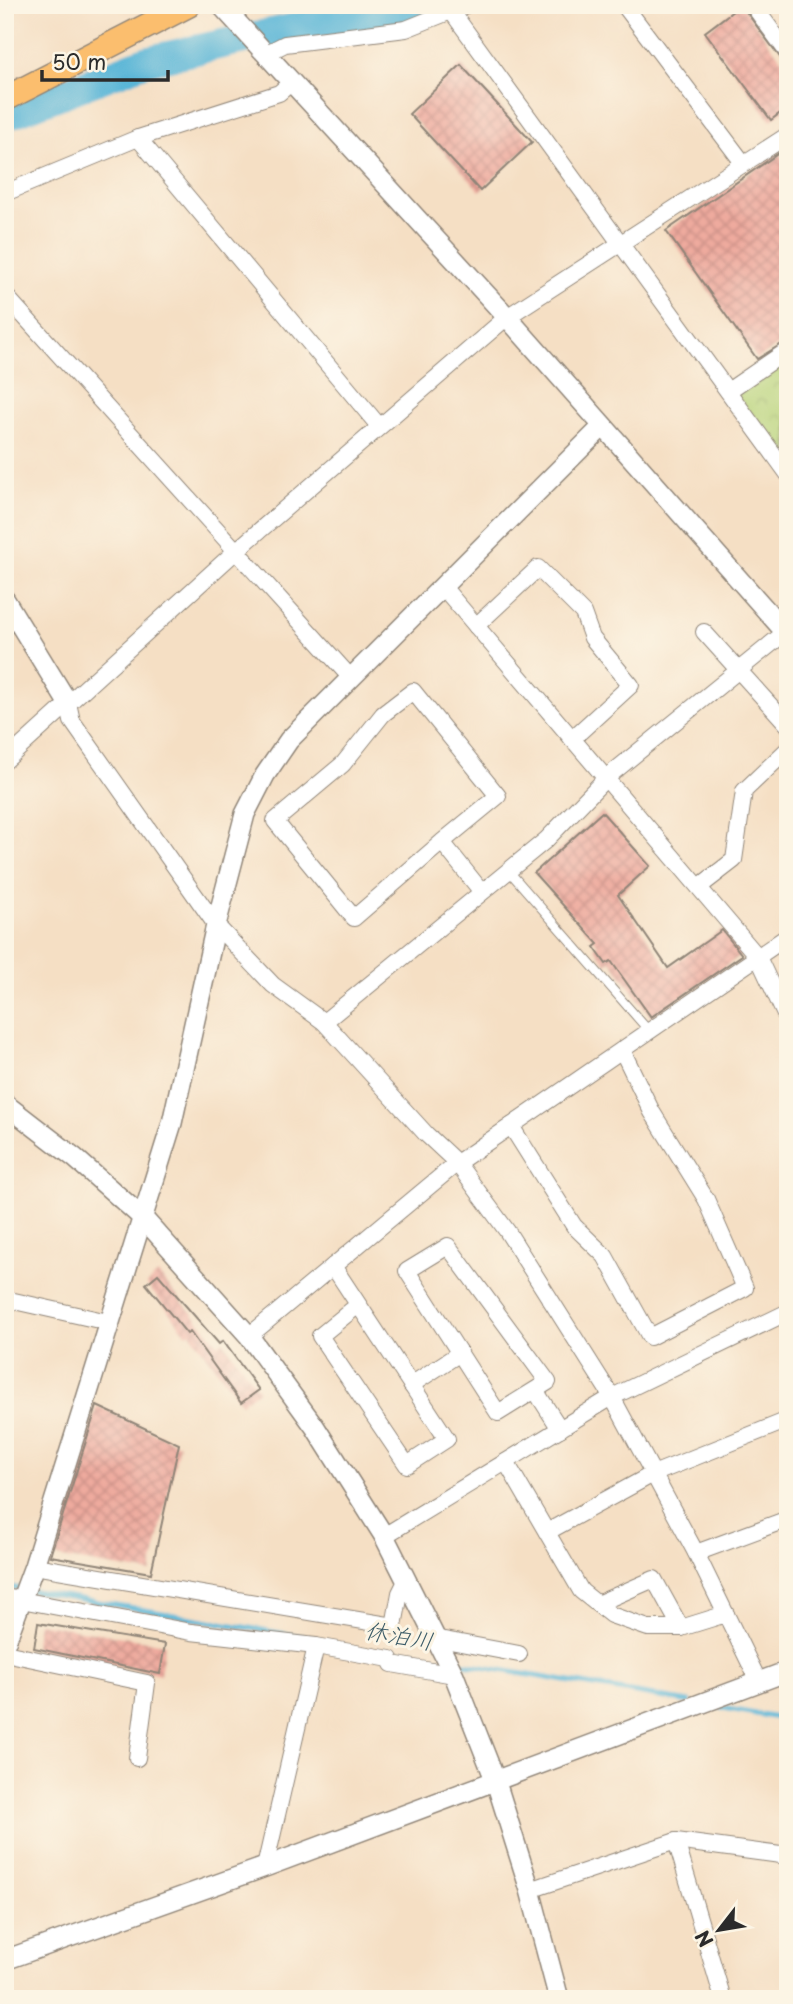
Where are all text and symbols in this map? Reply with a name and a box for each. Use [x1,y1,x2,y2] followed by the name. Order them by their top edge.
[42,38,168,82] scale bar
[52,45,106,77] text: 50 m
[362,1611,436,1658] water label: 休泊川
[684,1896,754,1966] north arrow
[688,1926,719,1953] text: N

